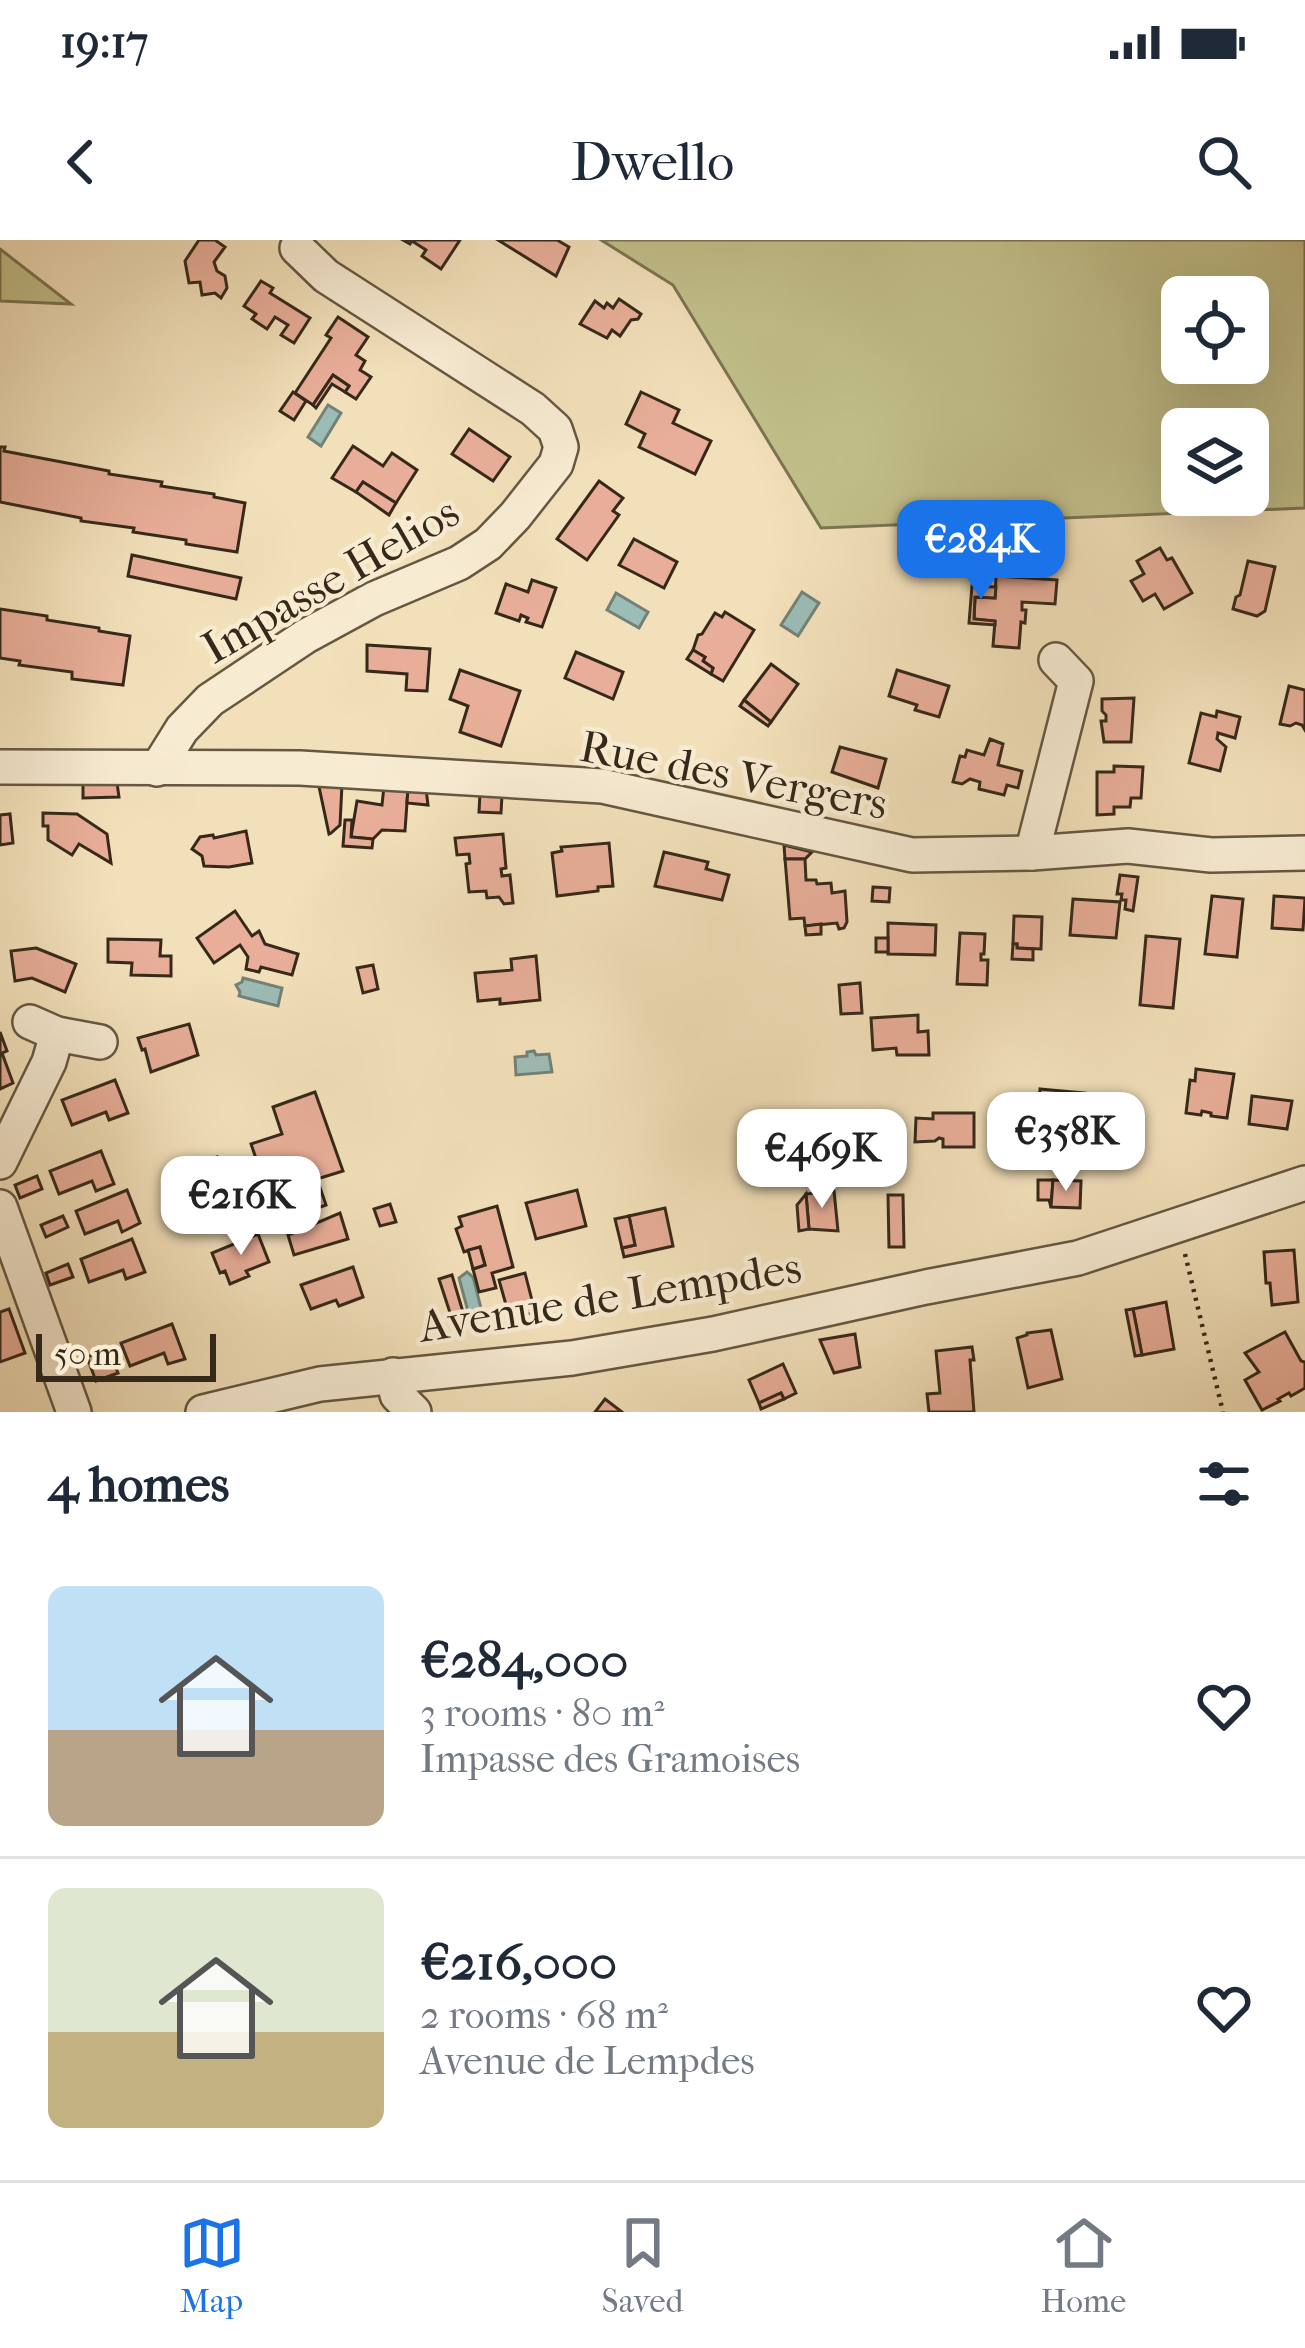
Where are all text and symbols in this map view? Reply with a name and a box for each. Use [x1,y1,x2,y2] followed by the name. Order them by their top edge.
[60,16,148,69] text: 19:17
[48,129,114,195] icon: back
[1191,129,1257,195] icon: search
[571,131,734,194] text: Dwello
[1161,276,1269,516] map controls
[1161,276,1269,384] button: locate
[1161,408,1269,516] button: layers
[193,486,468,675] street label: Impasse Helios
[897,500,1065,602] pin: €284K
[924,516,1038,562] text: €284K
[575,720,892,831] street label: Rue des Vergers
[982,1092,1150,1194] pin: €358K
[1014,1108,1118,1154] text: €358K
[738,1109,906,1211] pin: €469K
[764,1125,880,1171] text: €469K
[157,1156,325,1258] pin: €216K
[188,1172,294,1218] text: €216K
[413,1241,805,1354] street label: Avenue de Lempdes
[36,1328,216,1381] scale bar
[54,1335,121,1374] text: 50 m
[1191,1451,1257,1517] icon: filters
[48,1454,229,1514] text: 4 homes
[420,1630,628,1690] text: €284,000
[144,1634,288,1778] icon: home
[1191,1673,1257,1739] icon: heart
[420,1690,664,1736] text: 3 rooms · 80 m²
[420,1736,800,1782] text: Impasse des Gramoises
[420,1932,617,1992] text: €216,000
[144,1936,288,2080] icon: home
[1191,1975,1257,2041] icon: heart
[420,1992,668,2038] text: 2 rooms · 68 m²
[420,2038,755,2084] text: Avenue de Lempdes
[179,2210,245,2321] tab: Map
[602,2210,683,2321] tab: Saved
[1041,2210,1126,2321] tab: Home

